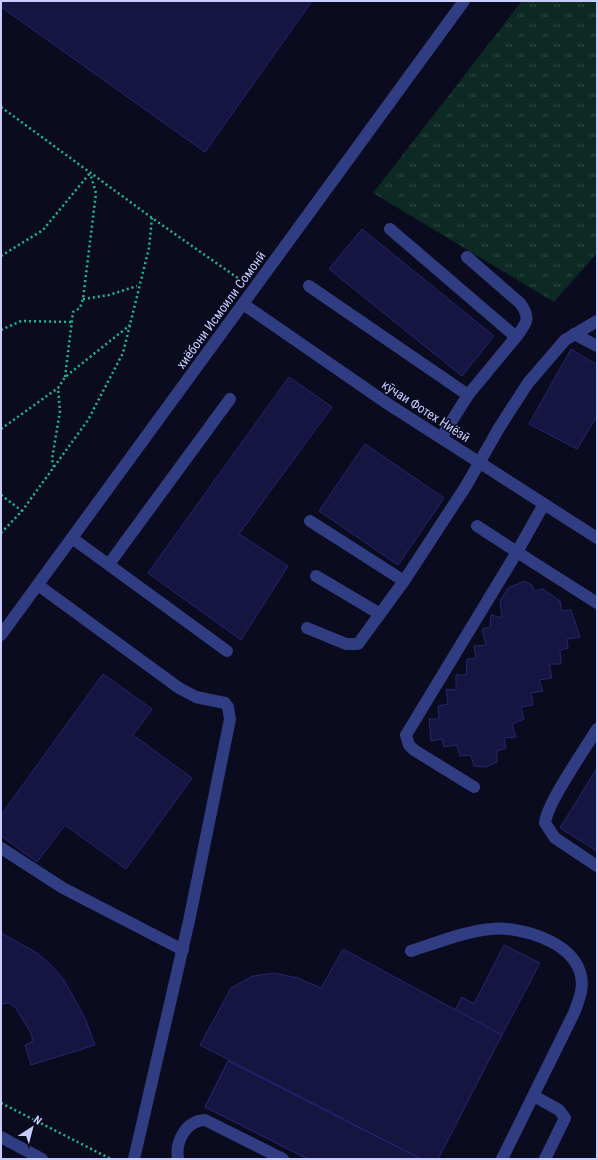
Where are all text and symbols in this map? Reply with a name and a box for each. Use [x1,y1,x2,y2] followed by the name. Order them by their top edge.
[173,248,269,372] street label: хиёбони Исмоили Сомонӣ
[379,377,473,445] street label: кӯчаи Фотех Ниёзӣ
[12,1108,52,1148] north arrow
[31,1113,44,1128] text: N

